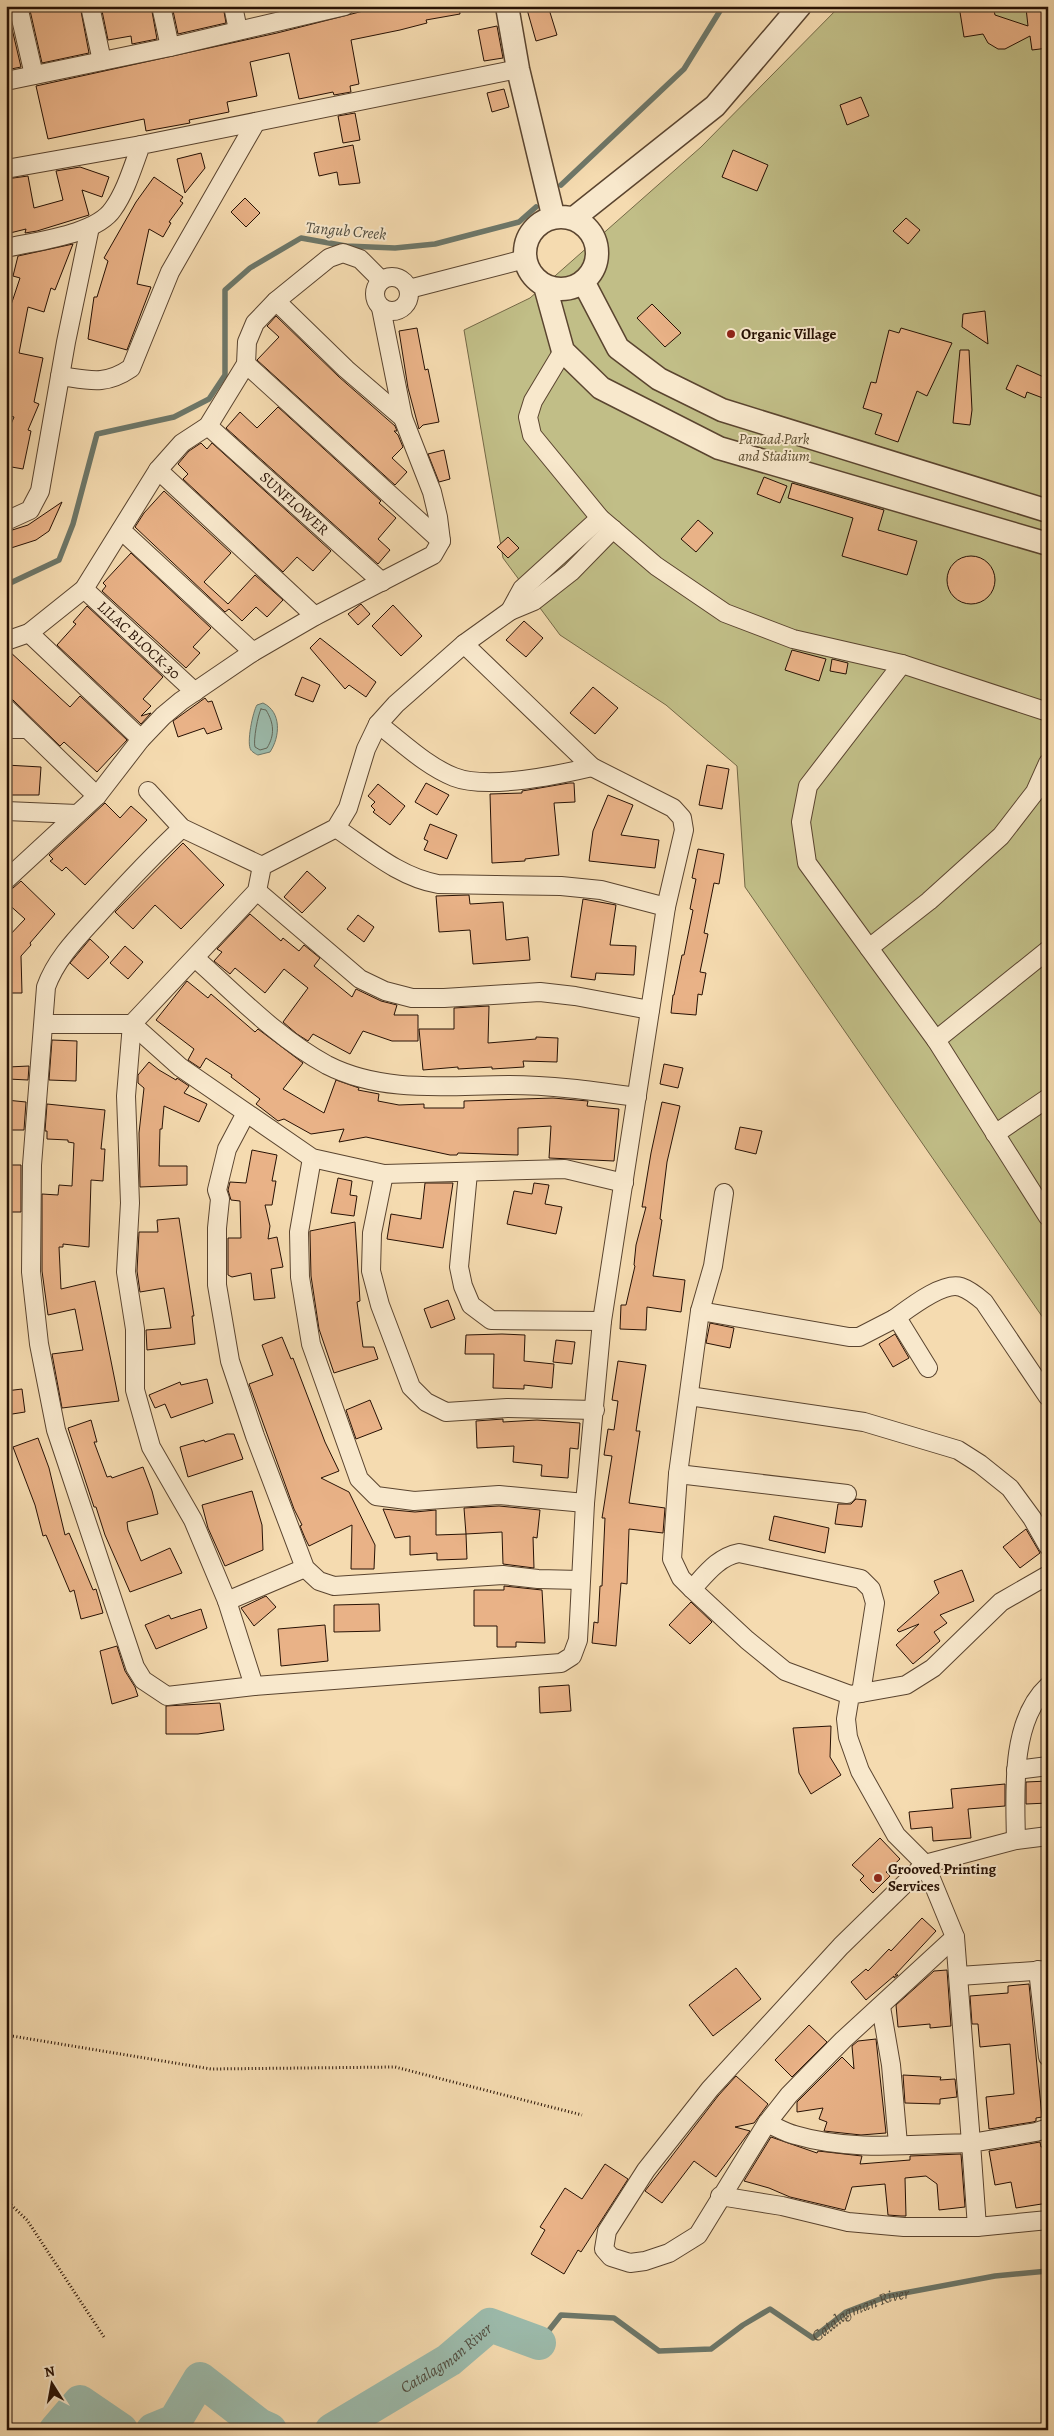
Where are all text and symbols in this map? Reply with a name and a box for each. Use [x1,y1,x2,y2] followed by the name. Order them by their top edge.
[305,217,387,245] water label: Tangub Creek
[741,324,837,344] place label: Organic Village
[725,328,737,340] marker: Organic Village
[738,429,810,466] park label: Panaad Park and Stadium
[256,467,334,540] street label: SUNFLOWER
[93,596,185,684] street label: LILAC BLOCK-30
[888,1859,997,1896] place label: Grooved Printing Services
[872,1872,884,1884] marker: Grooved Printing Services
[807,2282,912,2347] water label: Catalagman River
[396,2318,497,2399] water label: Catalagman River
[28,2358,78,2408] north arrow
[43,2361,56,2382] text: N

